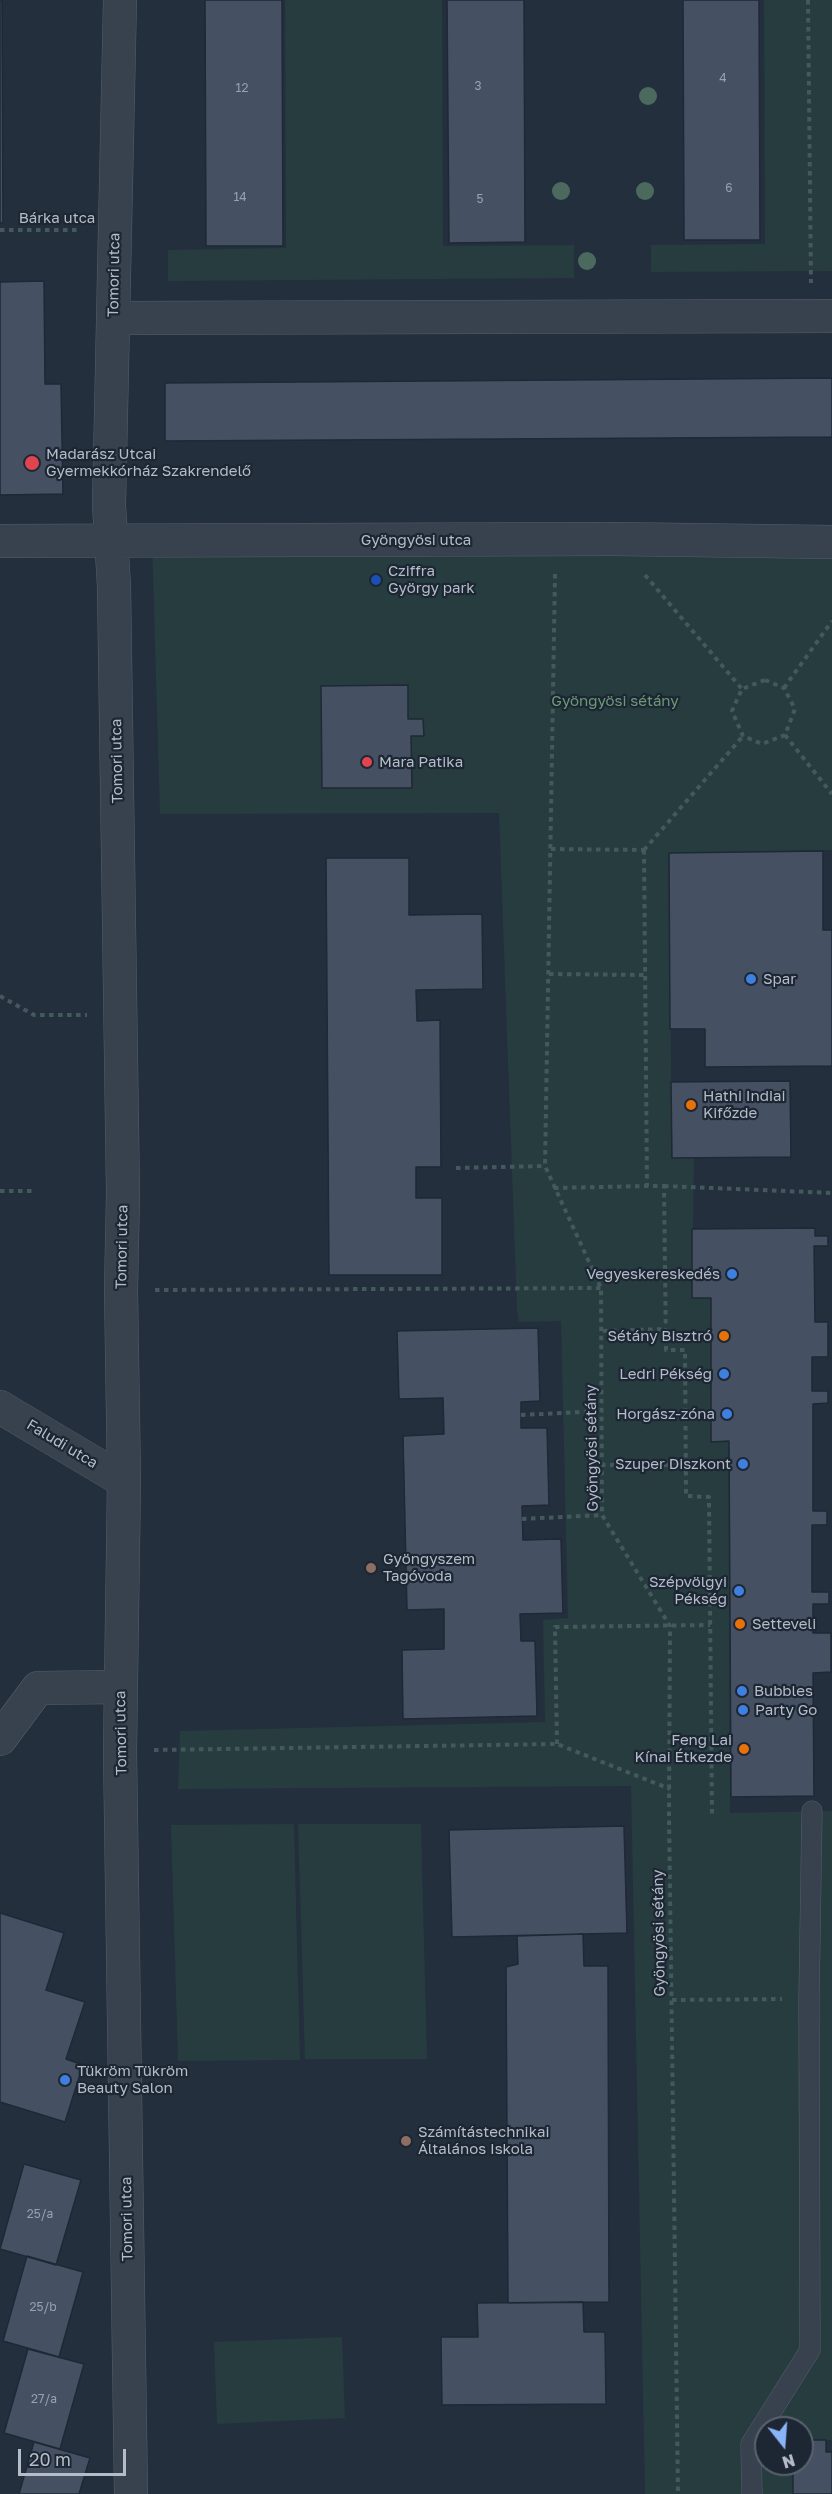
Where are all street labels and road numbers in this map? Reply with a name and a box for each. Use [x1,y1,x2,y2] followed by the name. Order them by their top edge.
[19,209,95,227] street label: Bárka utca
[104,233,124,317] street label: Tomori utca
[361,531,471,549] street label: Gyöngyösi utca
[107,719,127,803] street label: Tomori utca
[112,1205,132,1289] street label: Tomori utca
[582,1384,602,1512] street label: Gyöngyösi sétány
[23,1416,101,1472] street label: Faludi utca
[111,1691,131,1775] street label: Tomori utca
[649,1869,669,1997] street label: Gyöngyösi sétány
[117,2177,137,2261] street label: Tomori utca

